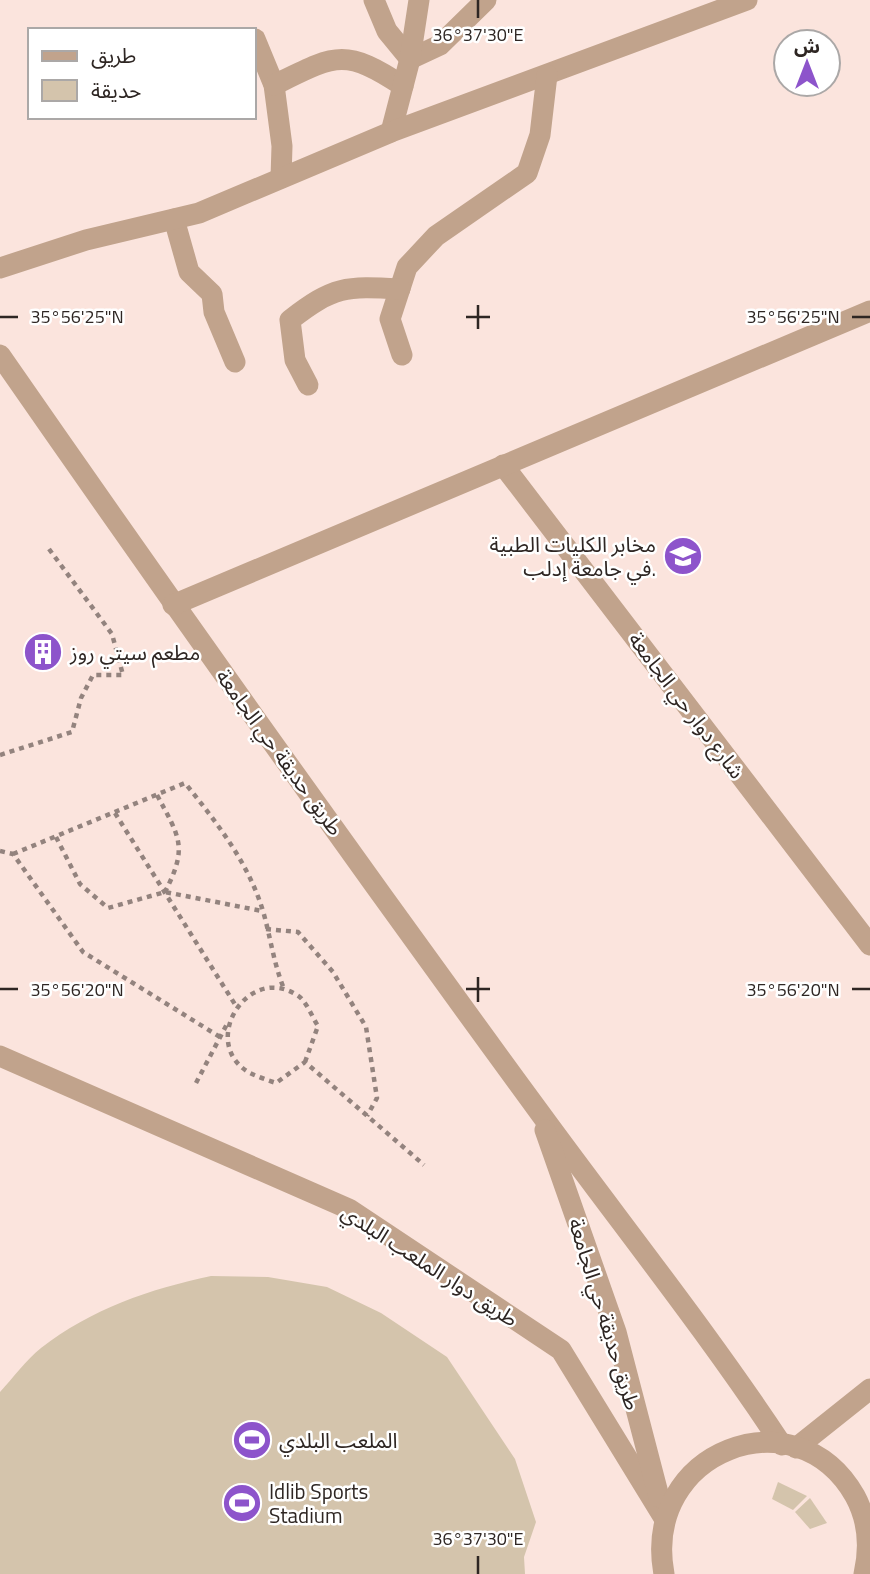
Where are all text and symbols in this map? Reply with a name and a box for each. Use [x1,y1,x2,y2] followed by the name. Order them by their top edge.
[433,21,524,48] text: 36°37'30"E
[28,28,256,119] legend
[772,28,842,98] north arrow
[794,31,820,60] text: ش
[91,39,136,71] text: طريق
[91,74,141,106] text: حديقة
[30,303,124,330] text: 35°56'25"N
[746,303,840,330] text: 35°56'25"N
[489,528,656,585] place label: مخابر الكليات الطبية في جامعة إدلب.
[662,535,704,577] school or university icon: مخابر الكليات الطبية في جامعة إدلب.
[620,625,753,786] street label: شارع دوار حي الجامعة
[22,631,64,673] building icon: مطعم سيتي روز
[69,636,200,669] place label: مطعم سيتي روز
[208,662,352,843] street label: طريق حديقة حي الجامعة
[30,976,124,1003] text: 35°56'20"N
[746,976,840,1003] text: 35°56'20"N
[335,1196,525,1335] street label: طريق دوار الملعب البلدي
[560,1214,649,1414] street label: طريق حديقة حي الجامعة
[231,1419,273,1461] sports icon: الملعب البلدي
[279,1424,398,1457] place label: الملعب البلدي
[269,1475,368,1531] place label: Idlib Sports Stadium
[221,1482,263,1524] sports icon: Idlib Sports Stadium
[433,1525,524,1552] text: 36°37'30"E

